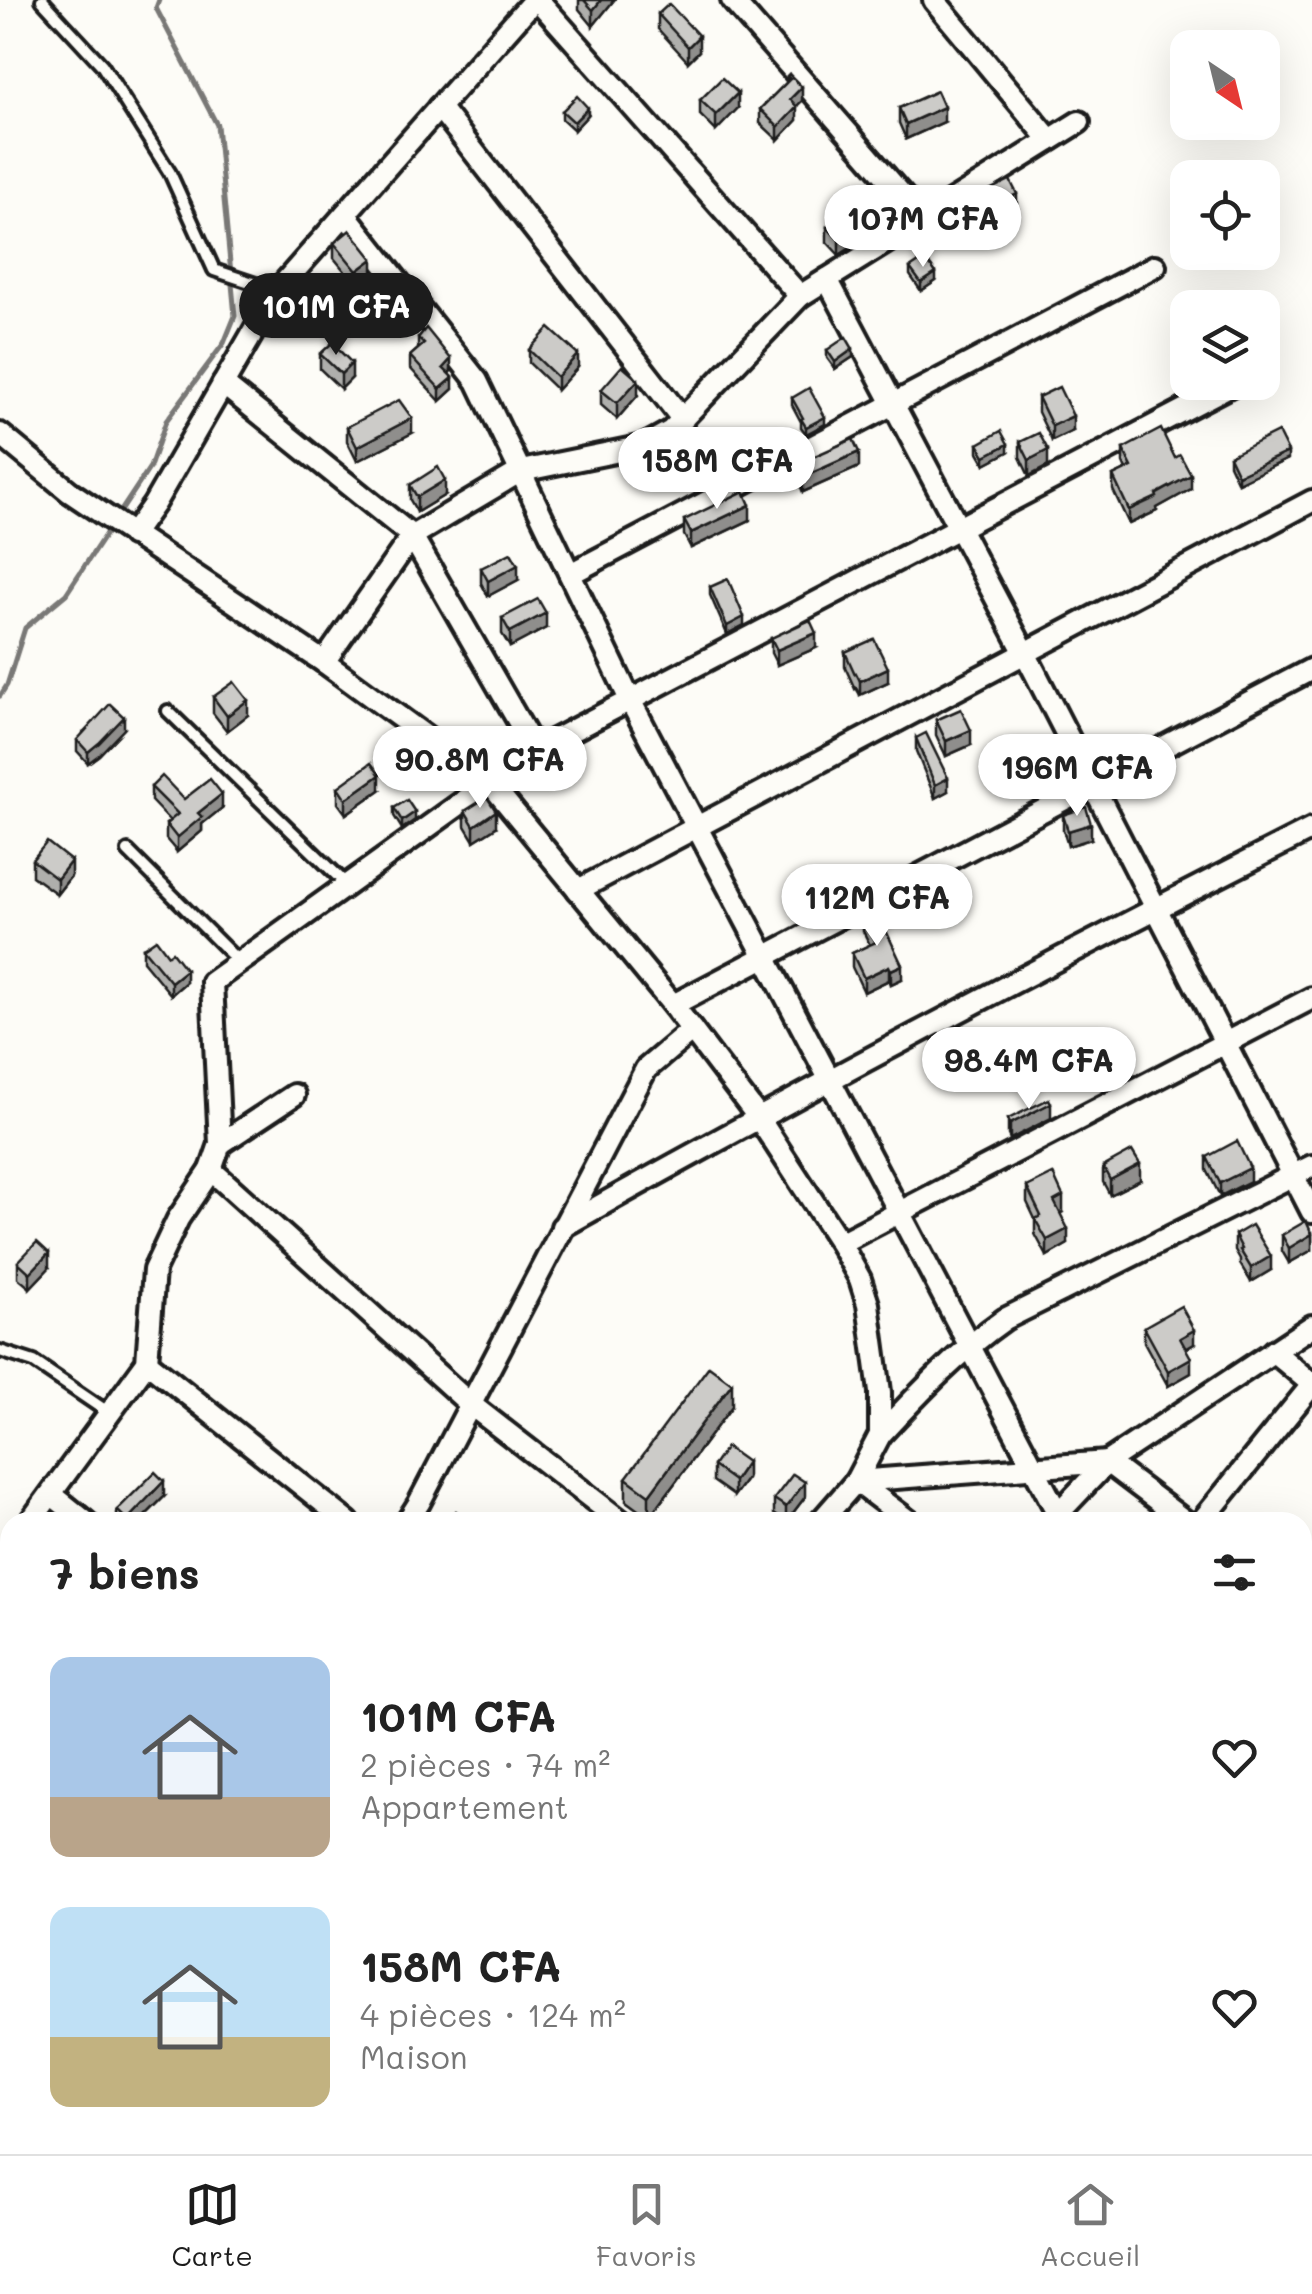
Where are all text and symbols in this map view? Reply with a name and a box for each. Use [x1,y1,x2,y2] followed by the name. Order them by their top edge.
[1170,30,1280,140] north arrow
[1170,30,1280,400] map controls
[1170,160,1280,270] button: locate
[820,185,1026,270] pin: 107M CFA
[846,196,1000,238] text: 107M CFA
[233,273,439,358] pin: 101M CFA
[261,284,411,326] text: 101M CFA
[1170,290,1280,400] button: layers
[614,427,820,512] pin: 158M CFA
[640,438,794,480] text: 158M CFA
[366,726,594,811] pin: 90.8M CFA
[974,734,1180,819] pin: 196M CFA
[395,737,565,779] text: 90.8M CFA
[1000,745,1154,787] text: 196M CFA
[774,864,980,949] pin: 112M CFA
[803,875,951,917] text: 112M CFA
[915,1027,1143,1112] pin: 98.4M CFA
[944,1038,1114,1080] text: 98.4M CFA
[50,1545,200,1600] text: 7 biens
[1207,1545,1262,1600] icon: filters
[360,1688,556,1743] text: 101M CFA
[130,1697,250,1817] icon: home
[1207,1730,1262,1785] icon: heart
[360,1743,610,1785] text: 2 pièces · 74 m²
[360,1785,569,1827] text: Appartement
[360,1938,561,1993] text: 158M CFA
[130,1947,250,2067] icon: home
[1207,1980,1262,2035] icon: heart
[360,1993,626,2035] text: 4 pièces · 124 m²
[360,2035,468,2077] text: Maison
[172,2177,253,2273] tab: Carte
[596,2177,697,2273] tab: Favoris
[1040,2177,1140,2273] tab: Accueil

